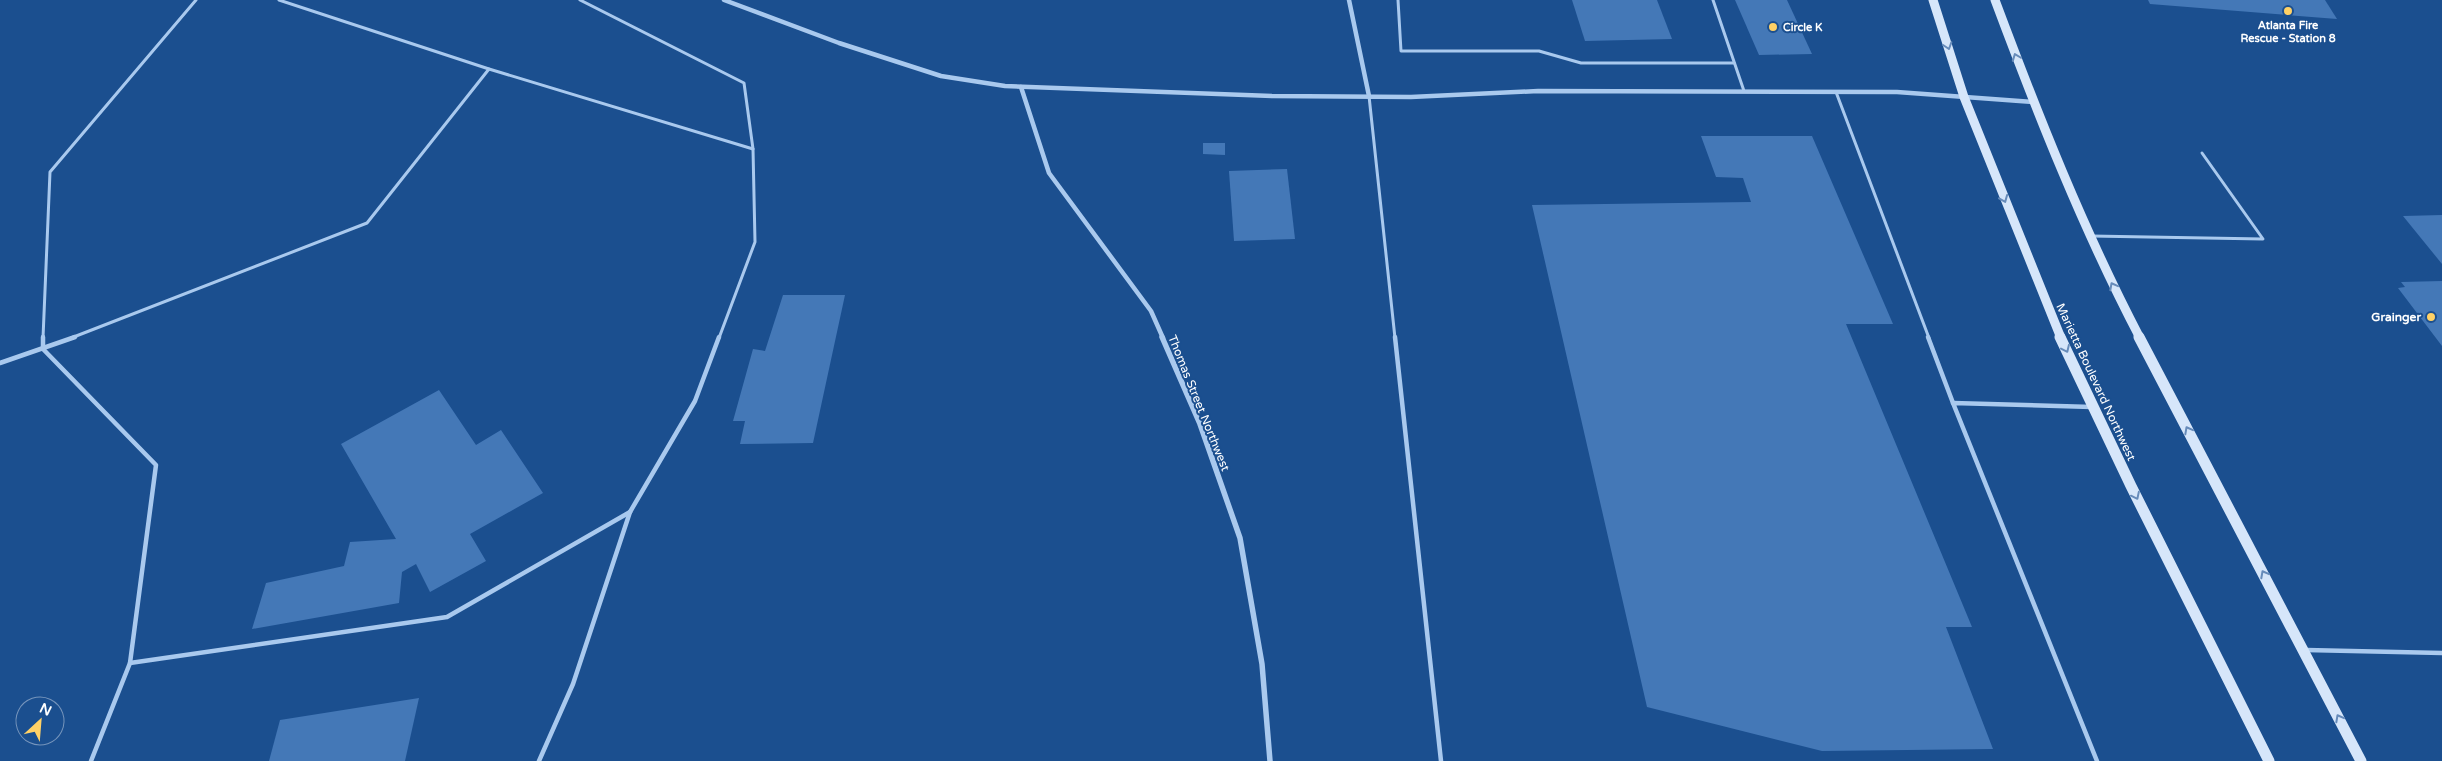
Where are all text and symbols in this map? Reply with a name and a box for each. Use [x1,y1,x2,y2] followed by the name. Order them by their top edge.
[2282,5,2294,17] marker: Atlanta Fire Rescue - Station 8
[2240,19,2336,45] place label: Atlanta Fire Rescue - Station 8
[1767,21,1779,33] marker: Circle K
[1783,21,1823,34] place label: Circle K
[1942,42,1952,50] one-way arrow
[2012,53,2022,62] one-way arrow
[1998,194,2008,203] one-way arrow
[2109,282,2119,291] one-way arrow
[2053,301,2139,463] street label: Marietta Boulevard Northwest
[2371,310,2421,325] place label: Grainger
[2425,311,2437,323] marker: Grainger
[1165,333,1233,473] street label: Thomas Street Northwest
[2060,344,2071,353] one-way arrow
[2184,426,2194,435] one-way arrow
[2130,491,2140,500] one-way arrow
[2260,570,2270,579] one-way arrow
[15,696,65,746] north arrow
[37,700,54,720] text: N
[2335,714,2345,723] one-way arrow

